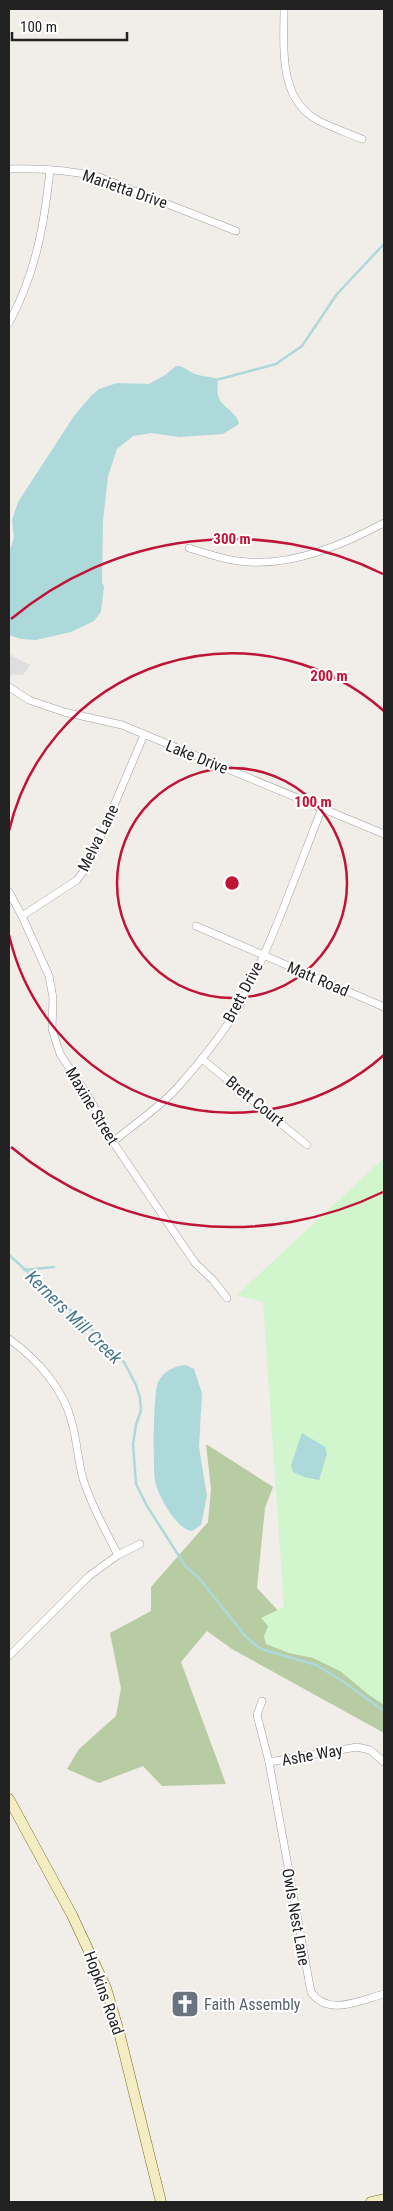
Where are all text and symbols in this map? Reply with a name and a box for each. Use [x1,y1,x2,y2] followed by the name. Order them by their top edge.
[12,10,128,42] scale bar
[20,18,57,36] text: 100 m
[80,166,170,212] street label: Marietta Drive
[213,530,251,548] text: 300 m
[310,667,348,685] text: 200 m
[163,736,231,778] street label: Lake Drive
[294,793,332,811] text: 100 m
[74,802,122,874] street label: Melva Lane
[223,874,241,892] centre of rings
[219,958,267,1026] street label: Brett Drive
[284,958,352,1000] street label: Matt Road
[61,1064,123,1148] street label: Maxine Street
[222,1072,288,1130] street label: Brett Court
[22,1266,127,1369] water label: Kerners Mill Creek
[280,1740,344,1770] street label: Ashe Way
[278,1867,314,1967] street label: Owls Nest Lane
[80,1949,128,2037] street label: Hopkins Road
[170,1989,200,2019] church icon: Faith Assembly
[204,1995,301,2014] place label: Faith Assembly

